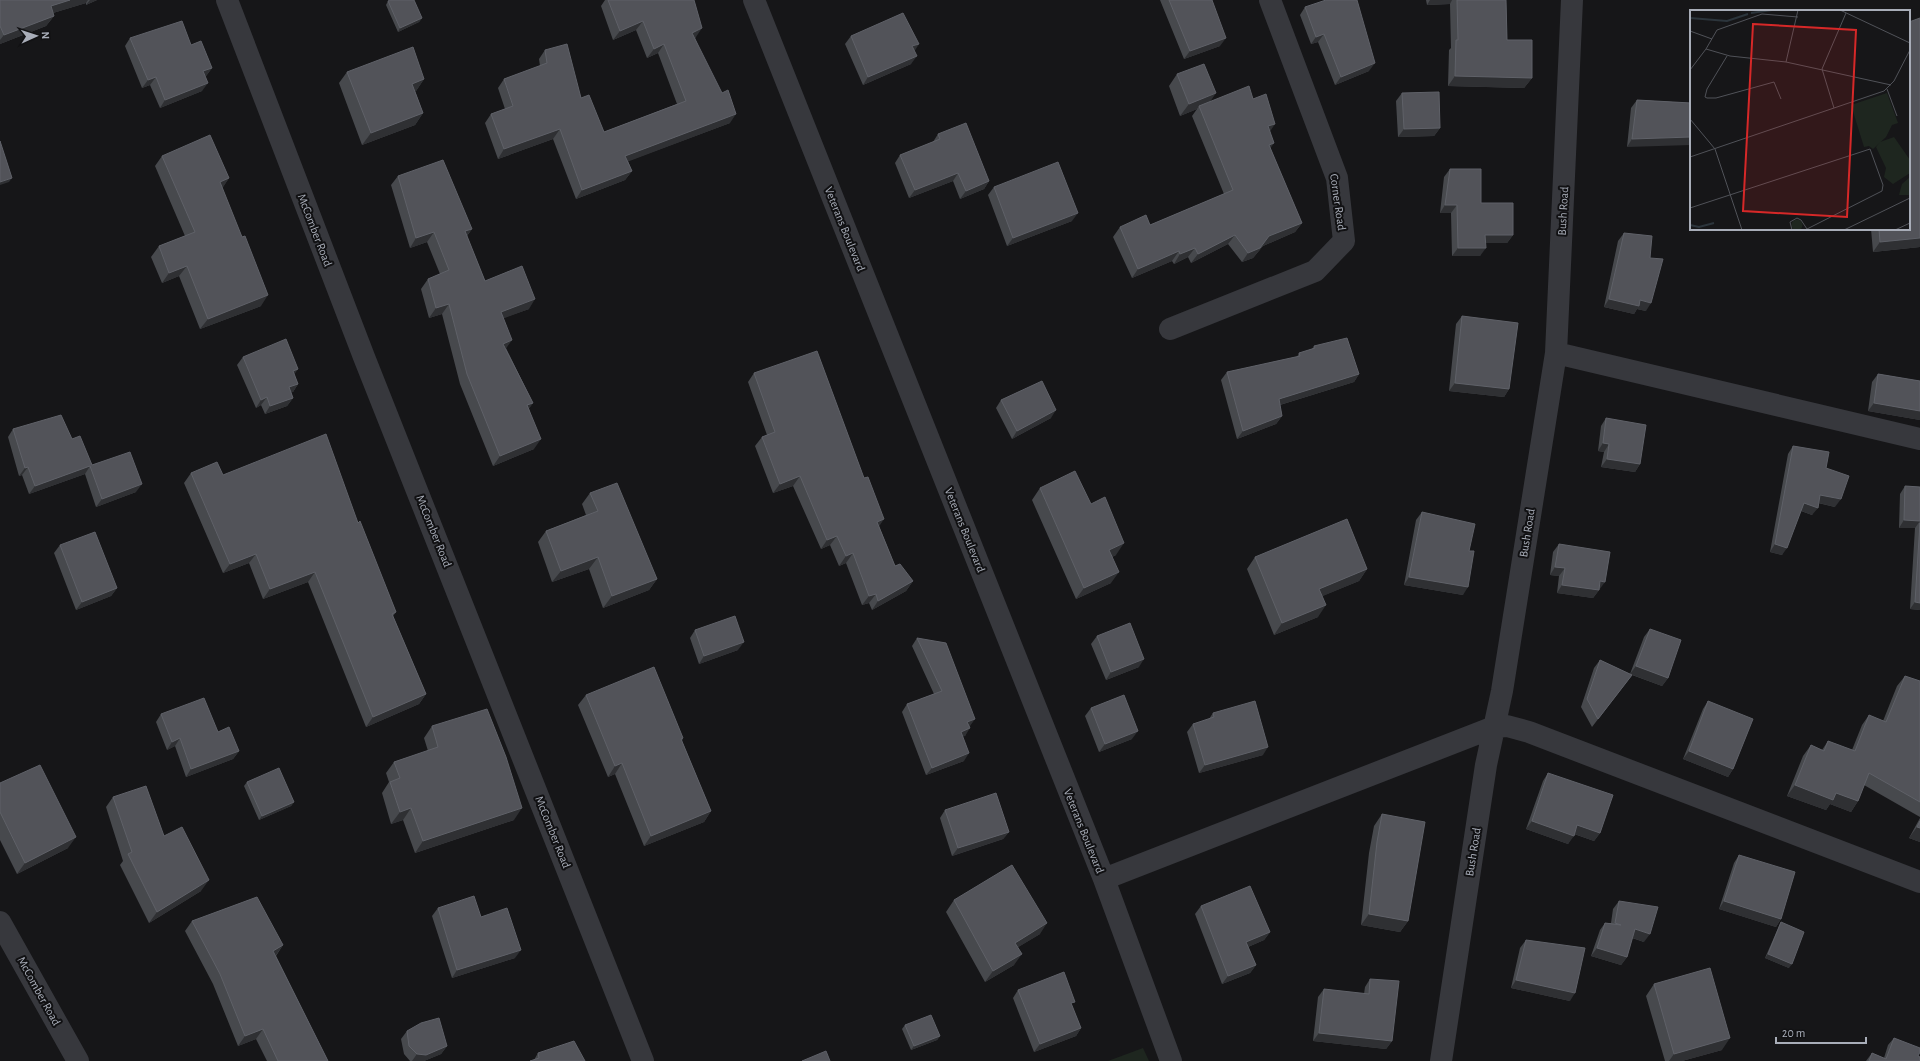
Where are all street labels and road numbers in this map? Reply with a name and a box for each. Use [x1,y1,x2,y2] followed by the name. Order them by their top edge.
[1328,173,1348,231] street label: Corner Road
[823,185,867,273] street label: Veterans Boulevard
[1556,186,1570,236] street label: Bush Road
[296,192,334,268] street label: McComber Road
[943,486,987,574] street label: Veterans Boulevard
[414,493,454,569] street label: McComber Road
[1517,508,1537,558] street label: Bush Road
[1062,787,1106,875] street label: Veterans Boulevard
[533,794,573,870] street label: McComber Road
[1463,827,1483,877] street label: Bush Road
[15,955,63,1027] street label: McComber Road

